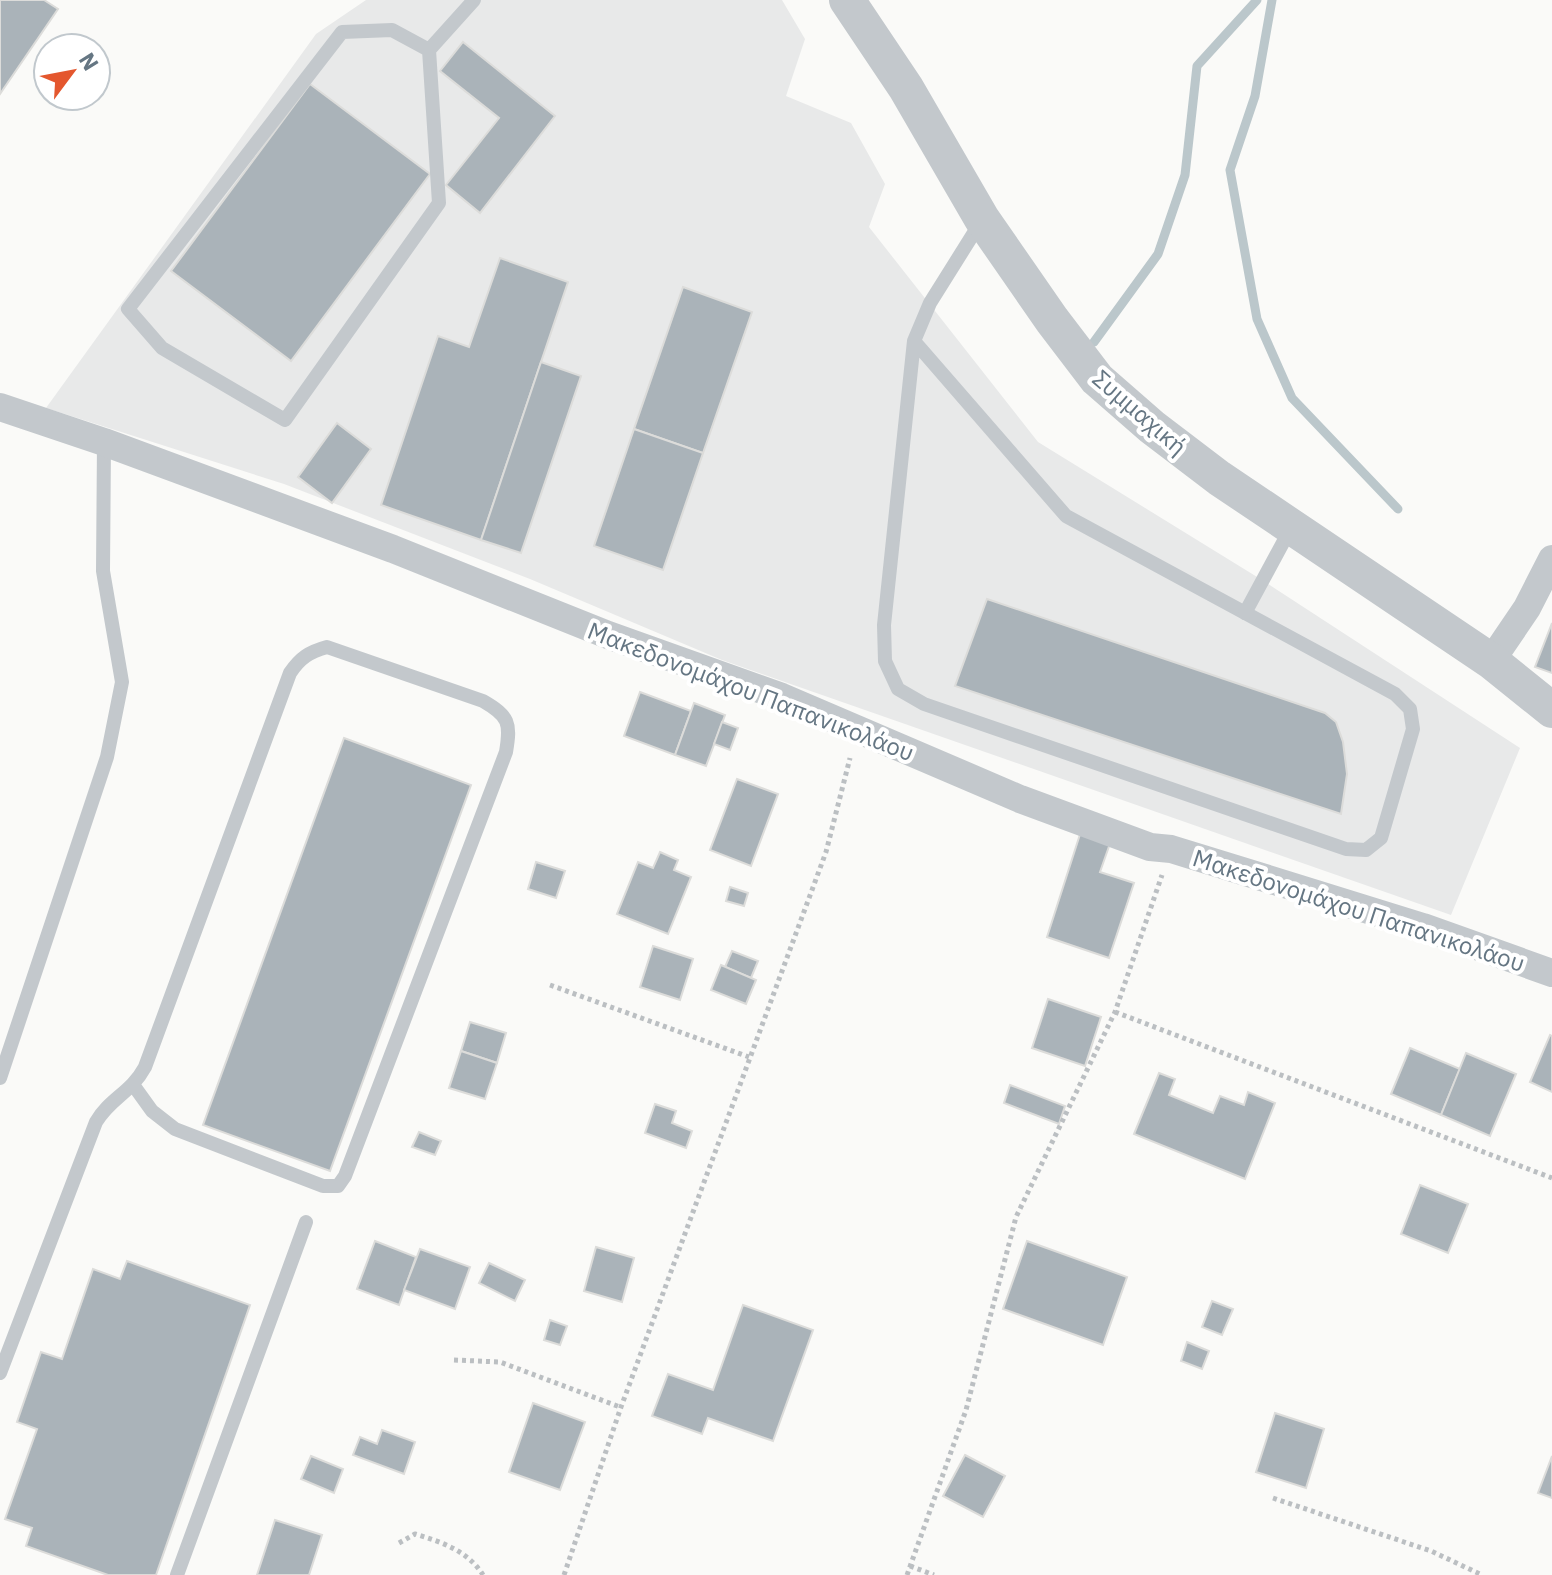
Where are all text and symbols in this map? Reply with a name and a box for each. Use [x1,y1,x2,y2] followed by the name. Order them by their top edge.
[32,32,112,112] north arrow
[73,47,106,76] text: N
[1086,362,1194,462] street label: Συμμαχική
[583,614,919,768] street label: Μακεδονομάχου Παπανικολάου
[1189,841,1529,979] street label: Μακεδονομάχου Παπανικολάου

